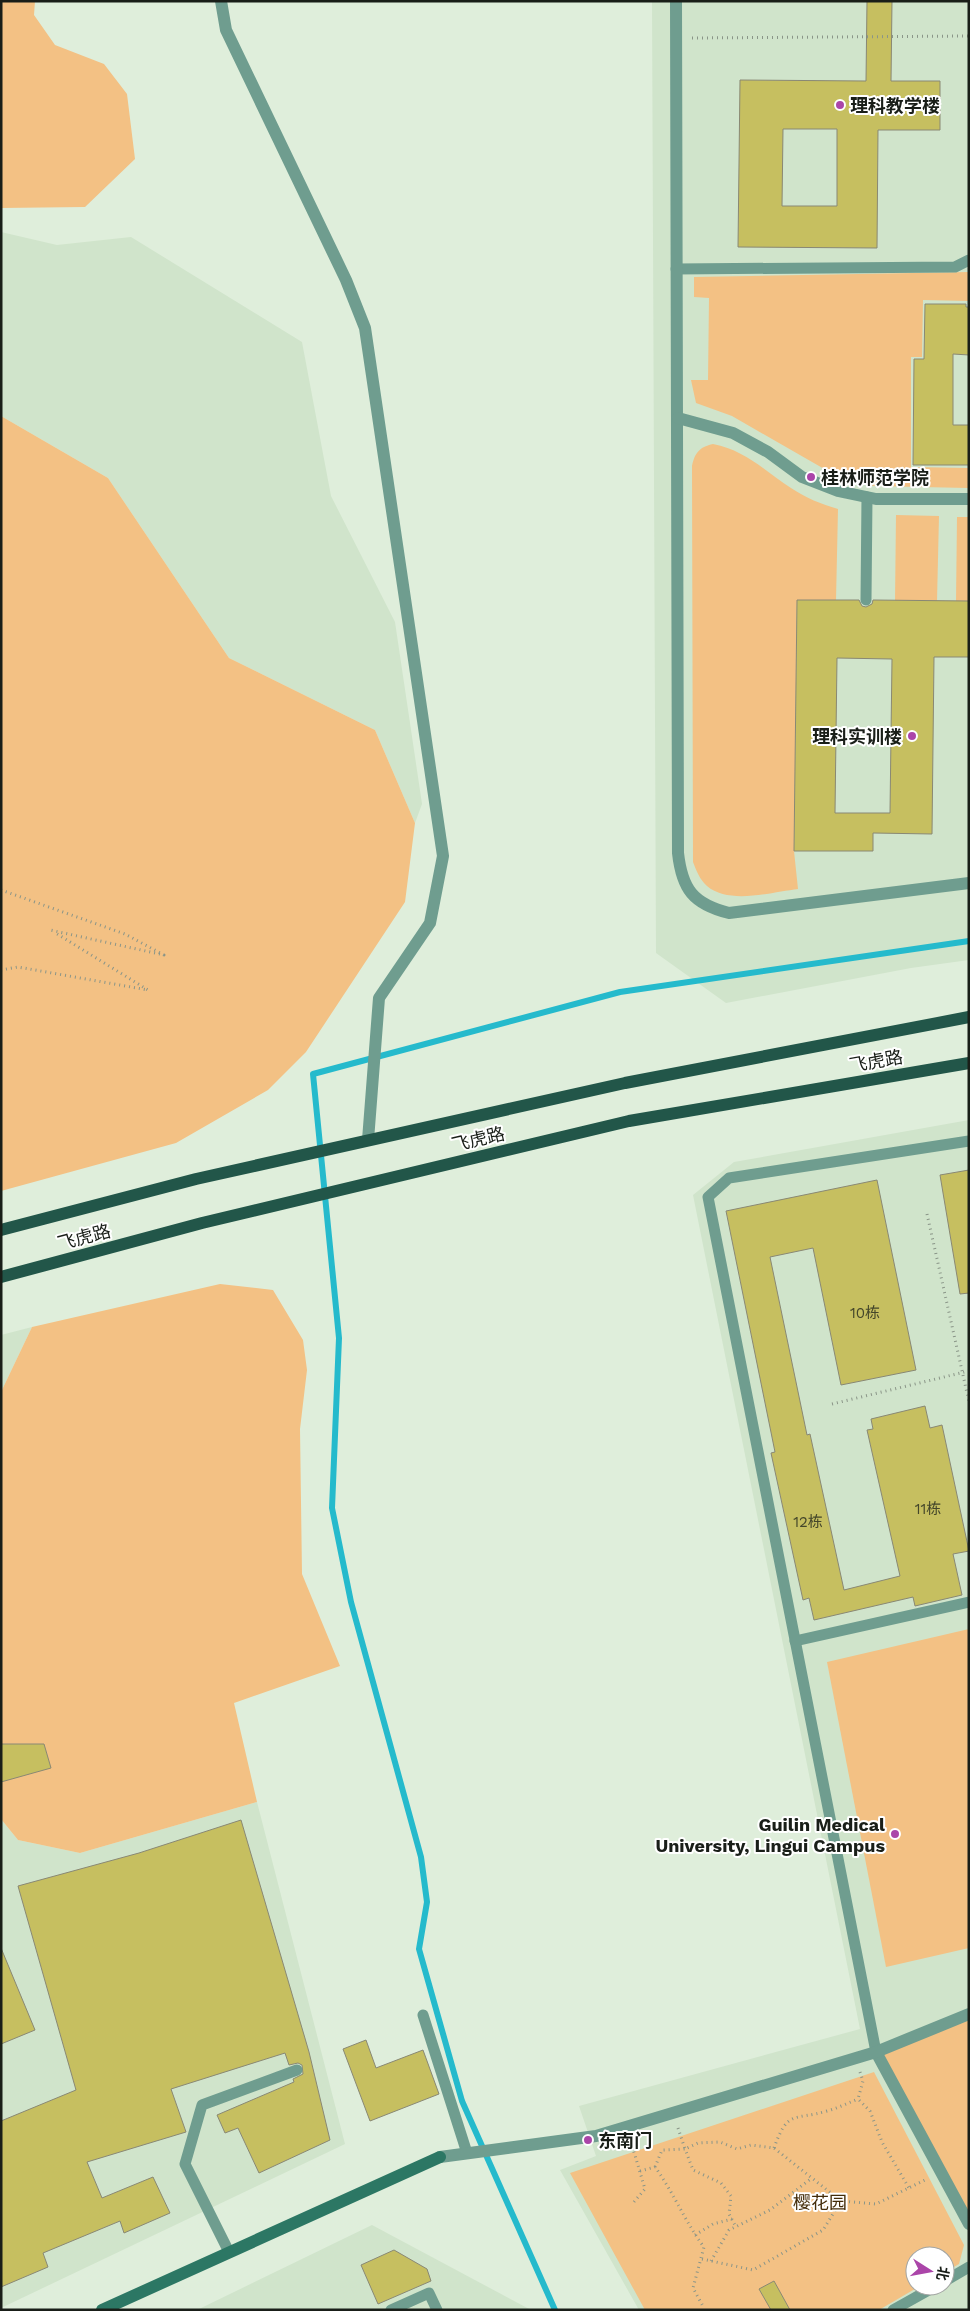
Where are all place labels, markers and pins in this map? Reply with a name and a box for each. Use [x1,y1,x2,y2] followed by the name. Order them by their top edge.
[850,95,940,116] place label: 理科教学楼
[834,99,846,111] marker: 理科教学楼
[821,467,929,488] place label: 桂林师范学院
[805,471,817,483] marker: 桂林师范学院
[812,726,902,747] place label: 理科实训楼
[906,730,918,742] marker: 理科实训楼
[655,1814,885,1856] place label: Guilin Medical University, Lingui Campus
[889,1828,901,1840] marker: Guilin Medical University, Lingui Campus
[598,2130,652,2151] place label: 东南门
[582,2134,594,2146] marker: 东南门

